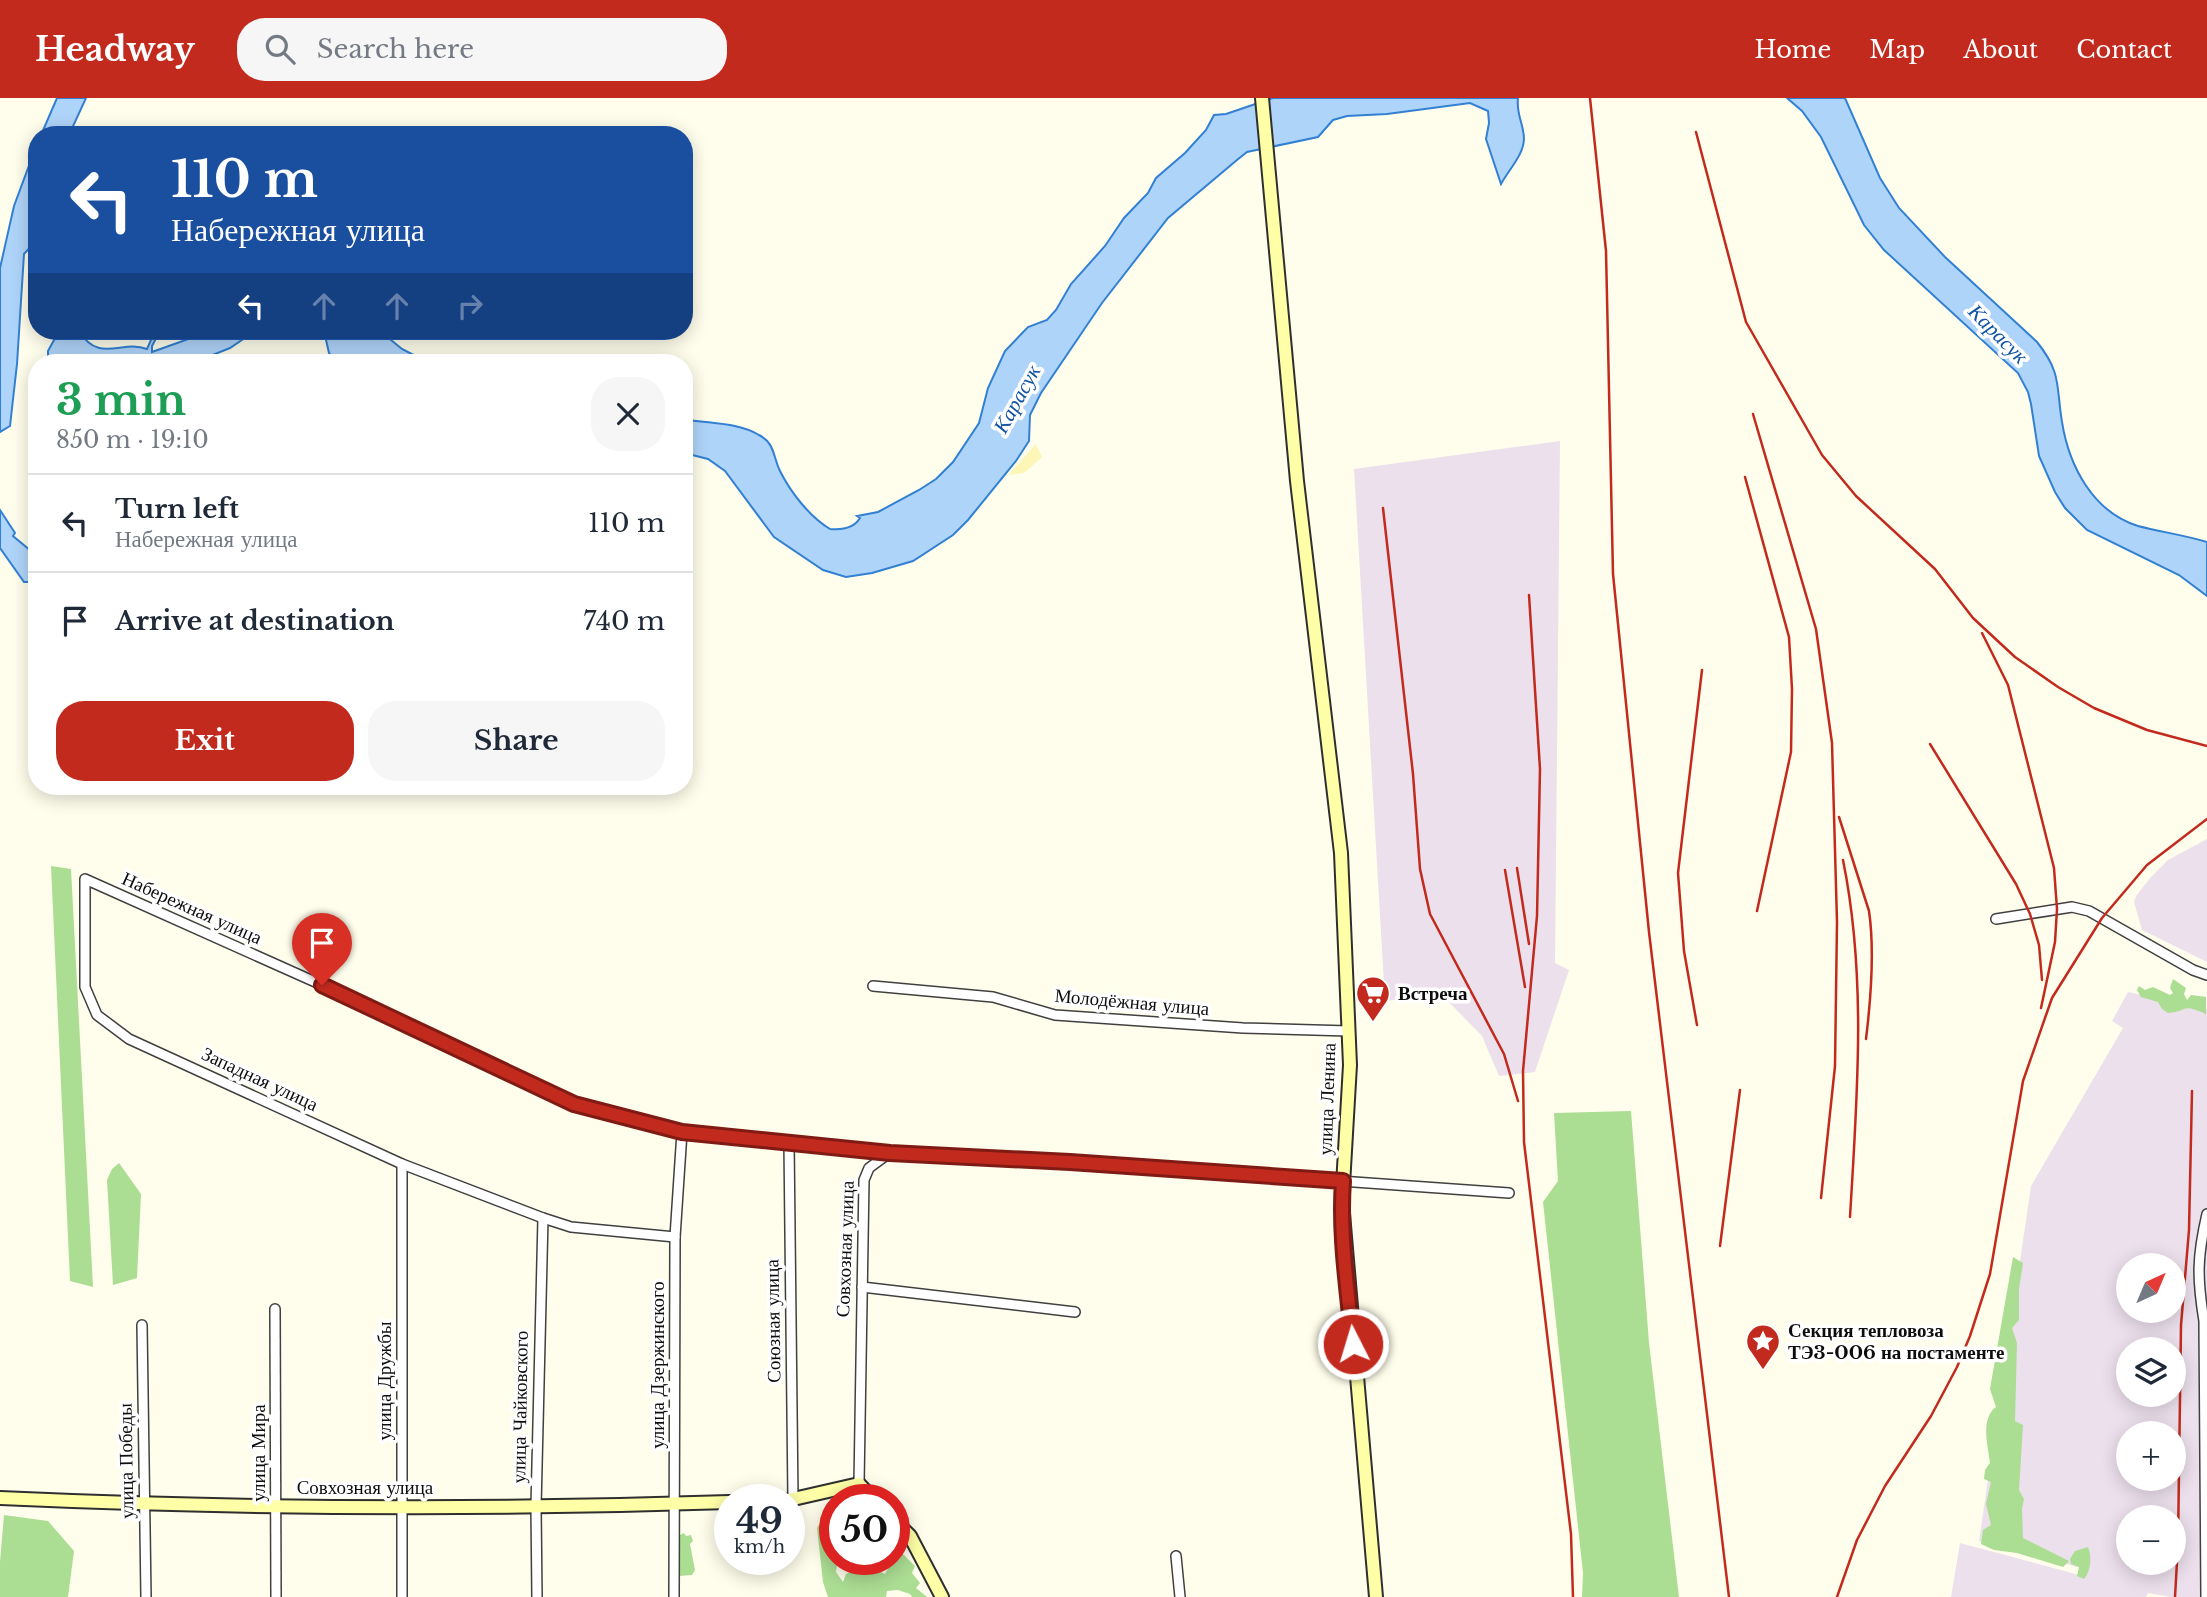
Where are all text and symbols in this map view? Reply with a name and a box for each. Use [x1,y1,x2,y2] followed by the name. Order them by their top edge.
[237,18,727,81] search box
[35,29,195,70] text: Headway
[261,30,299,68] icon: search
[317,33,474,65] text: Search here
[1755,35,1831,64] text: Home
[1869,35,1925,64] text: Map
[1963,35,2038,64] text: About
[2076,35,2172,64] text: Contact
[171,149,318,210] text: 110 m
[56,154,147,245] icon: left
[171,210,425,250] text: Набережная улица
[232,287,270,325] icon: left
[305,287,343,325] icon: ahead
[378,287,416,325] icon: ahead
[451,287,489,325] icon: right
[1962,298,2033,369] water label: Карасук
[987,360,1046,438] water label: Карасук
[56,374,186,426] text: 3 min
[591,377,665,451] button: close
[56,426,209,454] text: 850 m · 19:10
[115,493,239,525] text: Turn left
[56,504,94,542] icon: left
[588,507,665,539] text: 110 m
[115,525,298,553] text: Набережная улица
[56,602,94,640] icon: arrive
[115,605,395,637] text: Arrive at destination
[583,605,665,637] text: 740 m
[56,701,354,781] button: Exit
[368,701,665,781] button: Share
[118,867,266,949] street label: Набережная улица
[292,913,352,985] pin
[303,924,341,962] icon: arrive
[1354,974,1392,1023] supermarket icon: Встреча
[1398,982,1468,1005] place label: Встреча
[1054,984,1211,1020] street label: Молодёжная улица
[198,1042,322,1116] street label: Западная улица
[1314,1042,1340,1156] street label: улица Ленина
[831,1180,859,1318] street label: Совхозная улица
[2116,1253,2186,1323] north arrow
[2116,1253,2186,1575] map controls
[760,1258,786,1383] street label: Союзная улица
[646,1281,669,1449] street label: улица Дзержинского
[1316,1307,1390,1381] position arrow
[1788,1319,2004,1364] place label: Секция тепловоза ТЭ3-006 на постаменте
[373,1321,396,1441] street label: улица Дружбы
[1744,1322,1782,1371] place icon: Секция тепловоза ТЭ3-006 на постаменте
[507,1330,533,1484] street label: улица Чайковского
[2116,1337,2186,1407] button: layers
[113,1403,139,1519] street label: улица Победы
[247,1404,270,1502] street label: улица Мира
[2116,1421,2186,1491] button: +
[297,1476,434,1499] street label: Совхозная улица
[819,1484,910,1575] speed limit sign: 50
[736,1499,783,1542] text: 49
[2116,1505,2186,1575] button: −
[734,1536,785,1558] text: km/h

